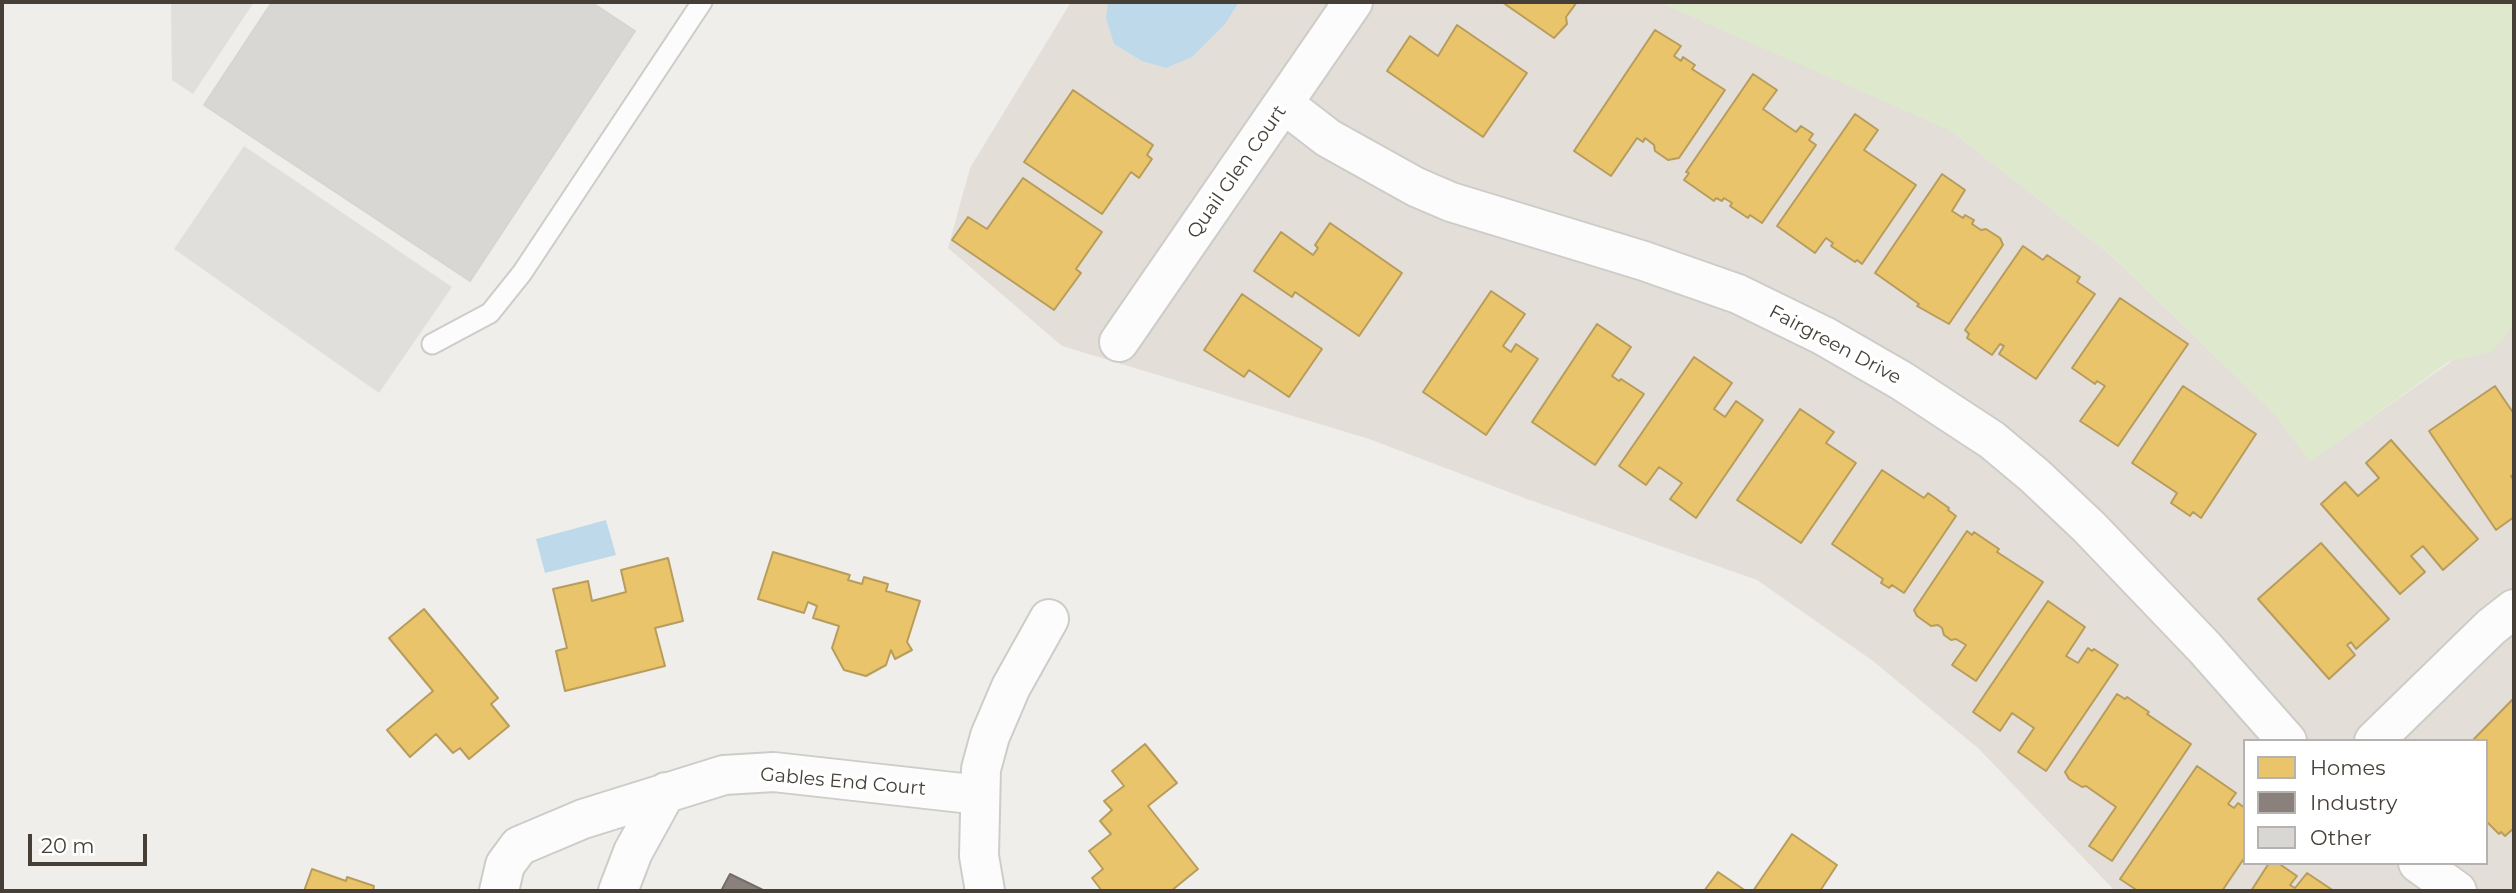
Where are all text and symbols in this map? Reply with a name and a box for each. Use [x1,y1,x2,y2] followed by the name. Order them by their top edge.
[1182,101,1292,243] street label: Quail Glen Court
[1765,301,1905,389] street label: Fairgreen Drive
[2243,739,2488,865] legend
[2310,755,2385,780] text: Homes
[759,763,927,801] street label: Gables End Court
[2310,790,2397,815] text: Industry
[32,820,150,864] scale bar
[2310,825,2372,850] text: Other
[41,833,95,858] text: 20 m

